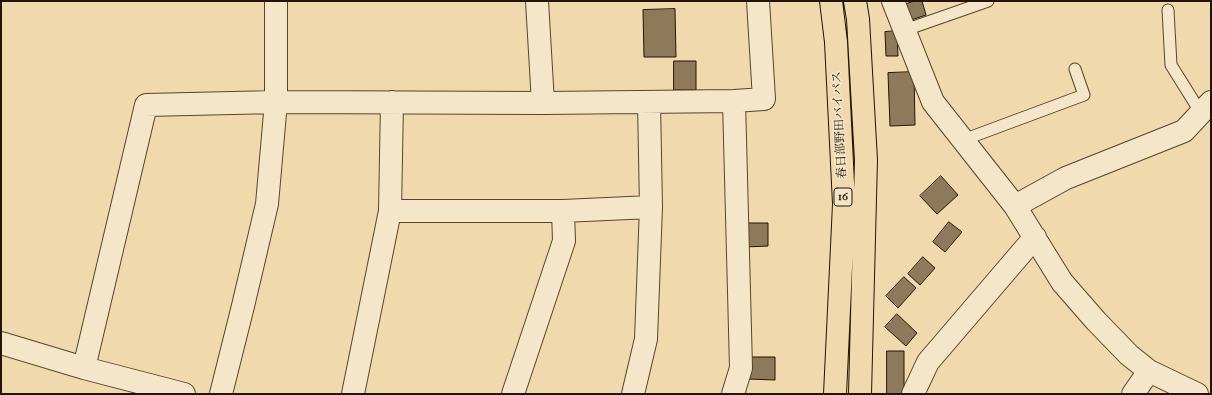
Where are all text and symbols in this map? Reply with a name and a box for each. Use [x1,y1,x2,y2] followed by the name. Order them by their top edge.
[830,71,850,179] street label: 春日部野田バイパス
[834,188,852,206] road number: 16

